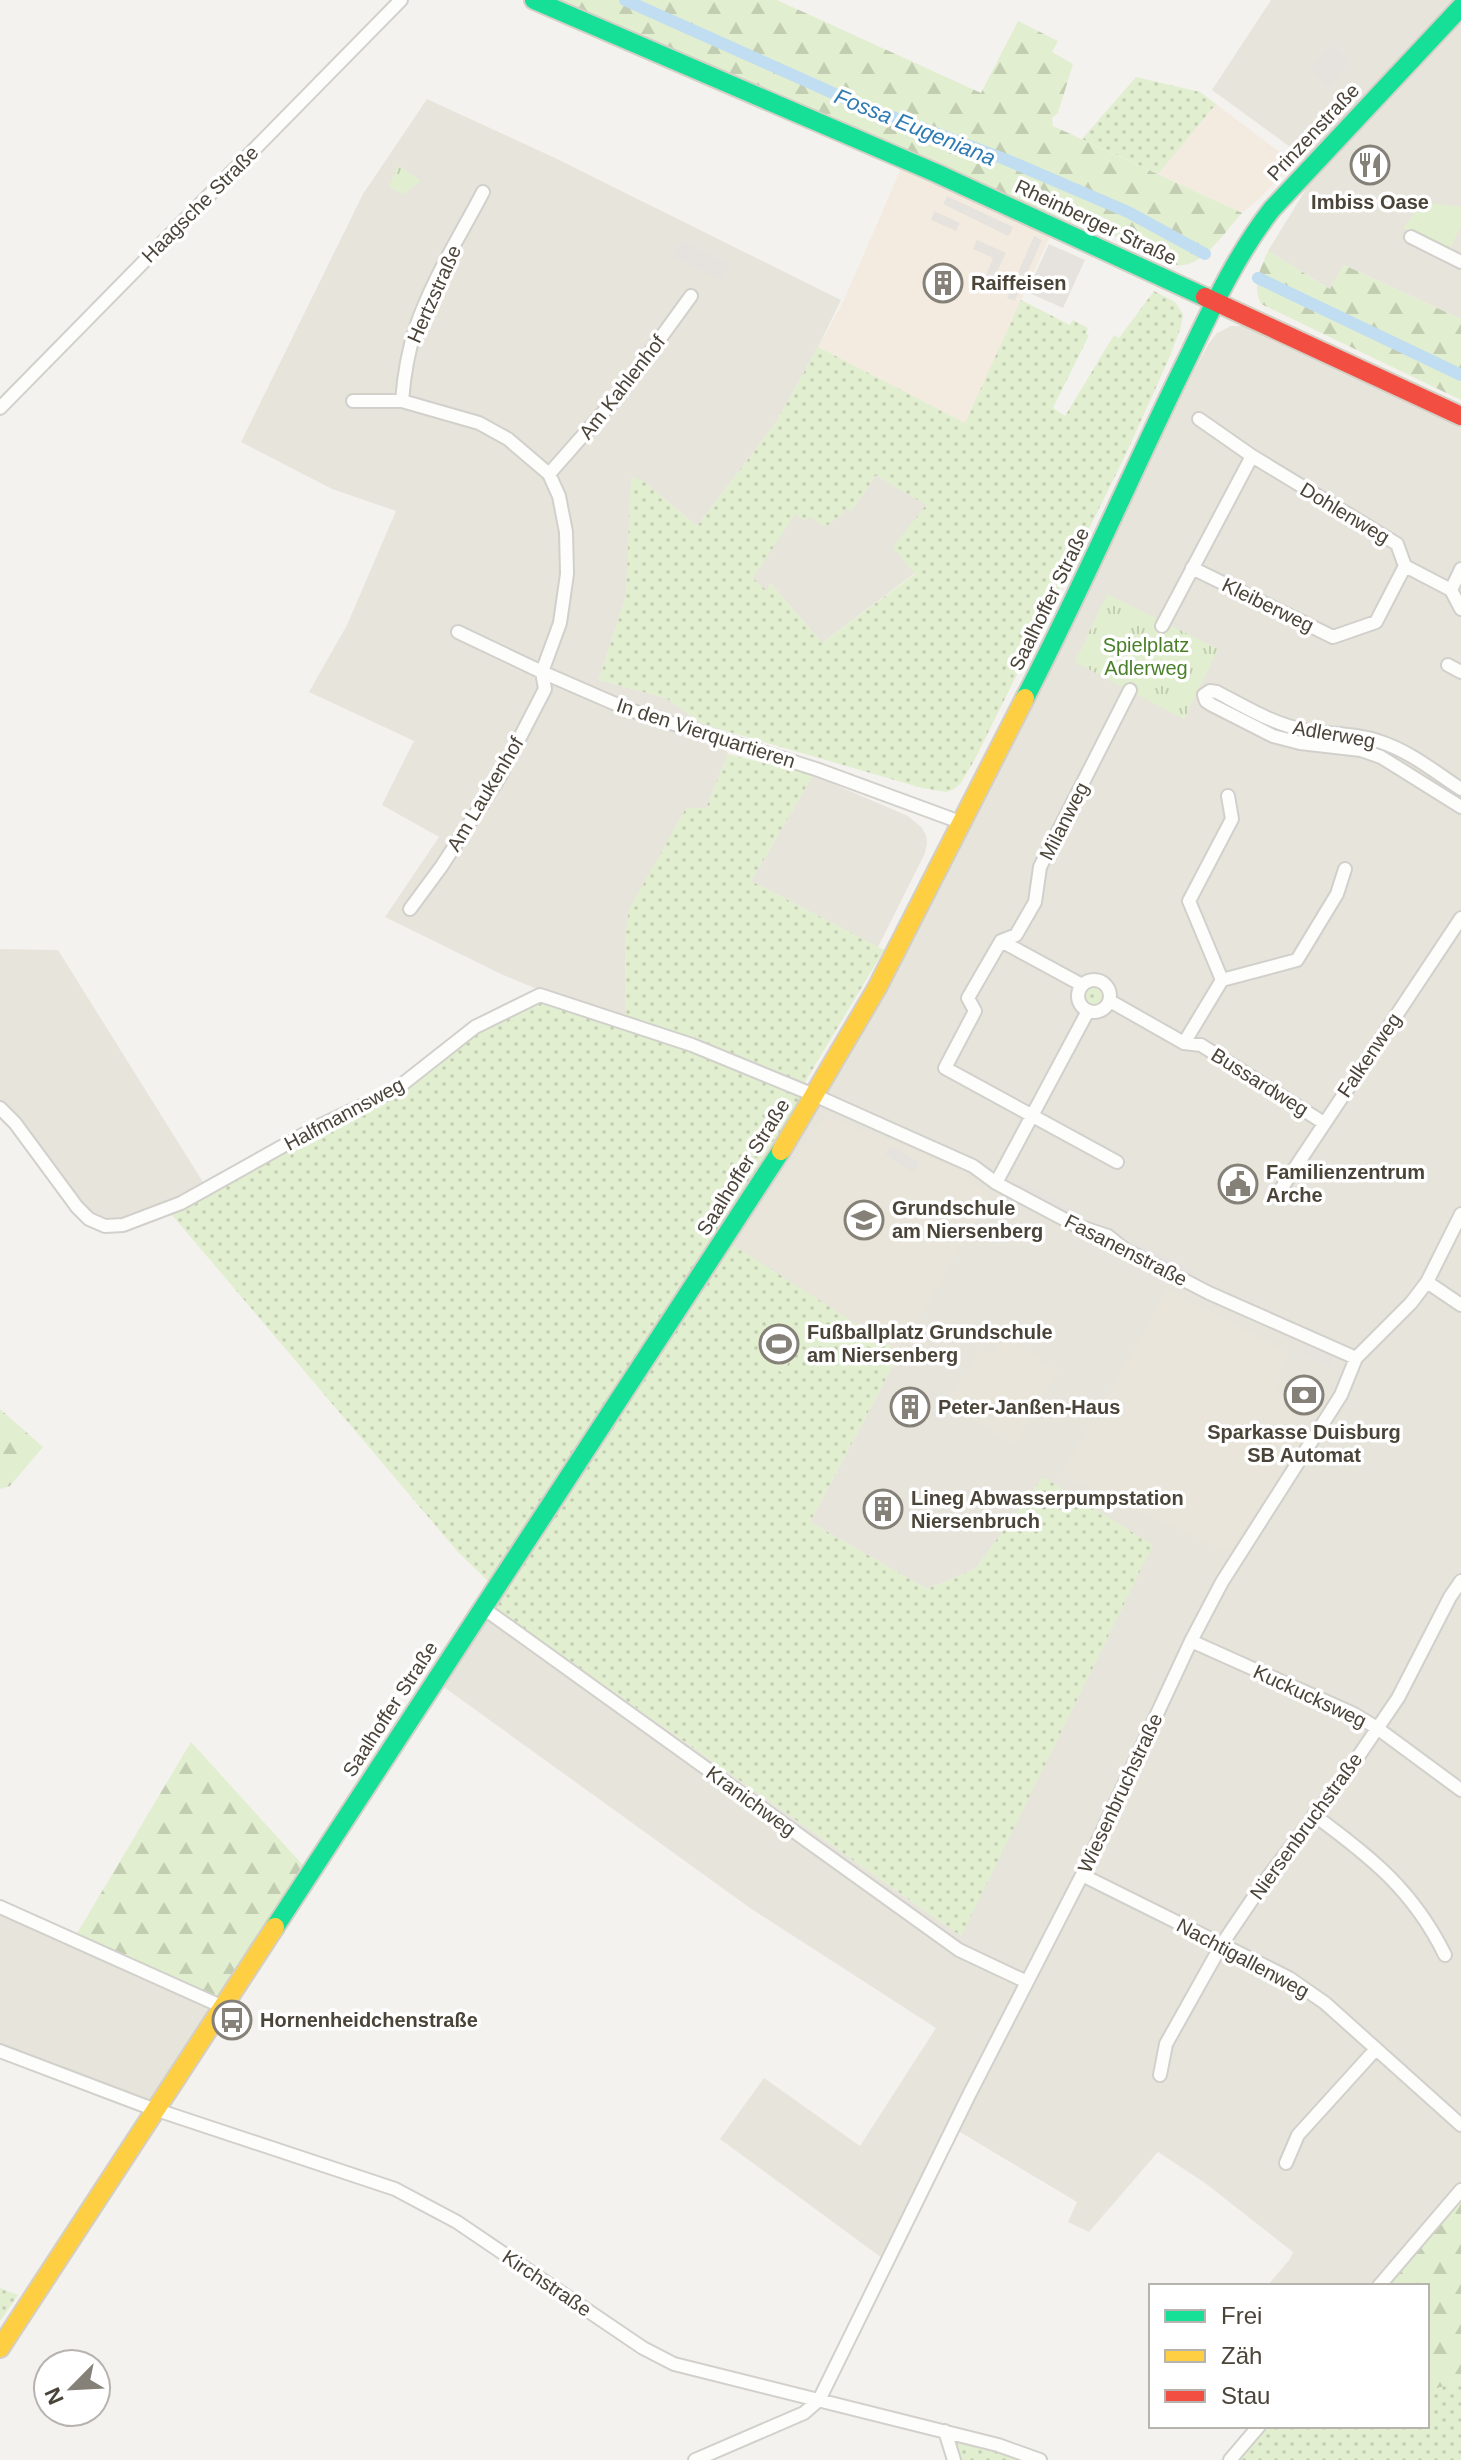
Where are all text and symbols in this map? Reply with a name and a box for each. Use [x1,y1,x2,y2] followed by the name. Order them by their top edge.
[1263,79,1363,185] street label: Prinzenstraße
[831,83,999,171] water label: Fossa Eugeniana
[137,141,263,267] street label: Haagsche Straße
[1349,144,1391,186] restaurant icon: Imbiss Oase
[1012,175,1180,269] street label: Rheinberger Straße
[1311,191,1429,213] place label: Imbiss Oase
[403,242,465,346] street label: Hertzstraße
[922,262,964,304] building icon: Raiffeisen
[971,272,1067,294] place label: Raiffeisen
[575,330,670,443] street label: Am Kahlenhof
[1296,478,1394,548] street label: Dohlenweg
[1005,524,1093,674] street label: Saalhoffer Straße
[1219,573,1317,637] street label: Kleiberweg
[1103,634,1189,679] park label: Spielplatz Adlerweg
[614,694,798,772] street label: In den Vierquartieren
[1291,716,1377,752] street label: Adlerweg
[442,733,528,855] street label: Am Laukenhof
[1035,778,1093,864] street label: Milanweg
[1333,1009,1405,1101] street label: Falkenweg
[1208,1044,1312,1120] street label: Bussardweg
[280,1073,408,1155] street label: Halfmannsweg
[692,1095,794,1239] street label: Saalhoffer Straße
[1266,1161,1425,1206] place label: Familienzentrum Arche
[1217,1163,1259,1205] public building icon: Familienzentrum Arche
[892,1197,1043,1242] place label: Grundschule am Niersenberg
[843,1199,885,1241] school or university icon: Grundschule am Niersenberg
[1061,1210,1191,1290] street label: Fasanenstraße
[807,1321,1053,1366] place label: Fußballplatz Grundschule am Niersenberg
[758,1323,800,1365] sports icon: Fußballplatz Grundschule am Niersenberg
[1283,1374,1325,1416] bank icon: Sparkasse Duisburg SB Automat
[889,1386,931,1428] building icon: Peter-Janßen-Haus
[938,1396,1120,1418] place label: Peter-Janßen-Haus
[1207,1421,1401,1466] place label: Sparkasse Duisburg SB Automat
[911,1487,1184,1532] place label: Lineg Abwasserpumpstation Niersenbruch
[862,1488,904,1530] building icon: Lineg Abwasserpumpstation Niersenbruch
[338,1637,442,1781] street label: Saalhoffer Straße
[1250,1660,1370,1732] street label: Kuckucksweg
[1073,1710,1167,1876] street label: Wiesenbruchstraße
[1245,1748,1367,1904] street label: Niersenbruchstraße
[702,1761,800,1841] street label: Kranichweg
[1173,1914,1313,2002] street label: Nachtigallenweg
[211,1999,253,2041] bus stop icon: Hornenheidchenstraße
[260,2009,478,2031] place label: Hornenheidchenstraße
[498,2245,596,2321] street label: Kirchstraße
[1149,2284,1429,2428] legend
[1221,2302,1262,2329] text: Frei
[1221,2342,1262,2369] text: Zäh
[32,2348,112,2428] north arrow
[1221,2382,1270,2409] text: Stau
[40,2384,69,2408] text: N

